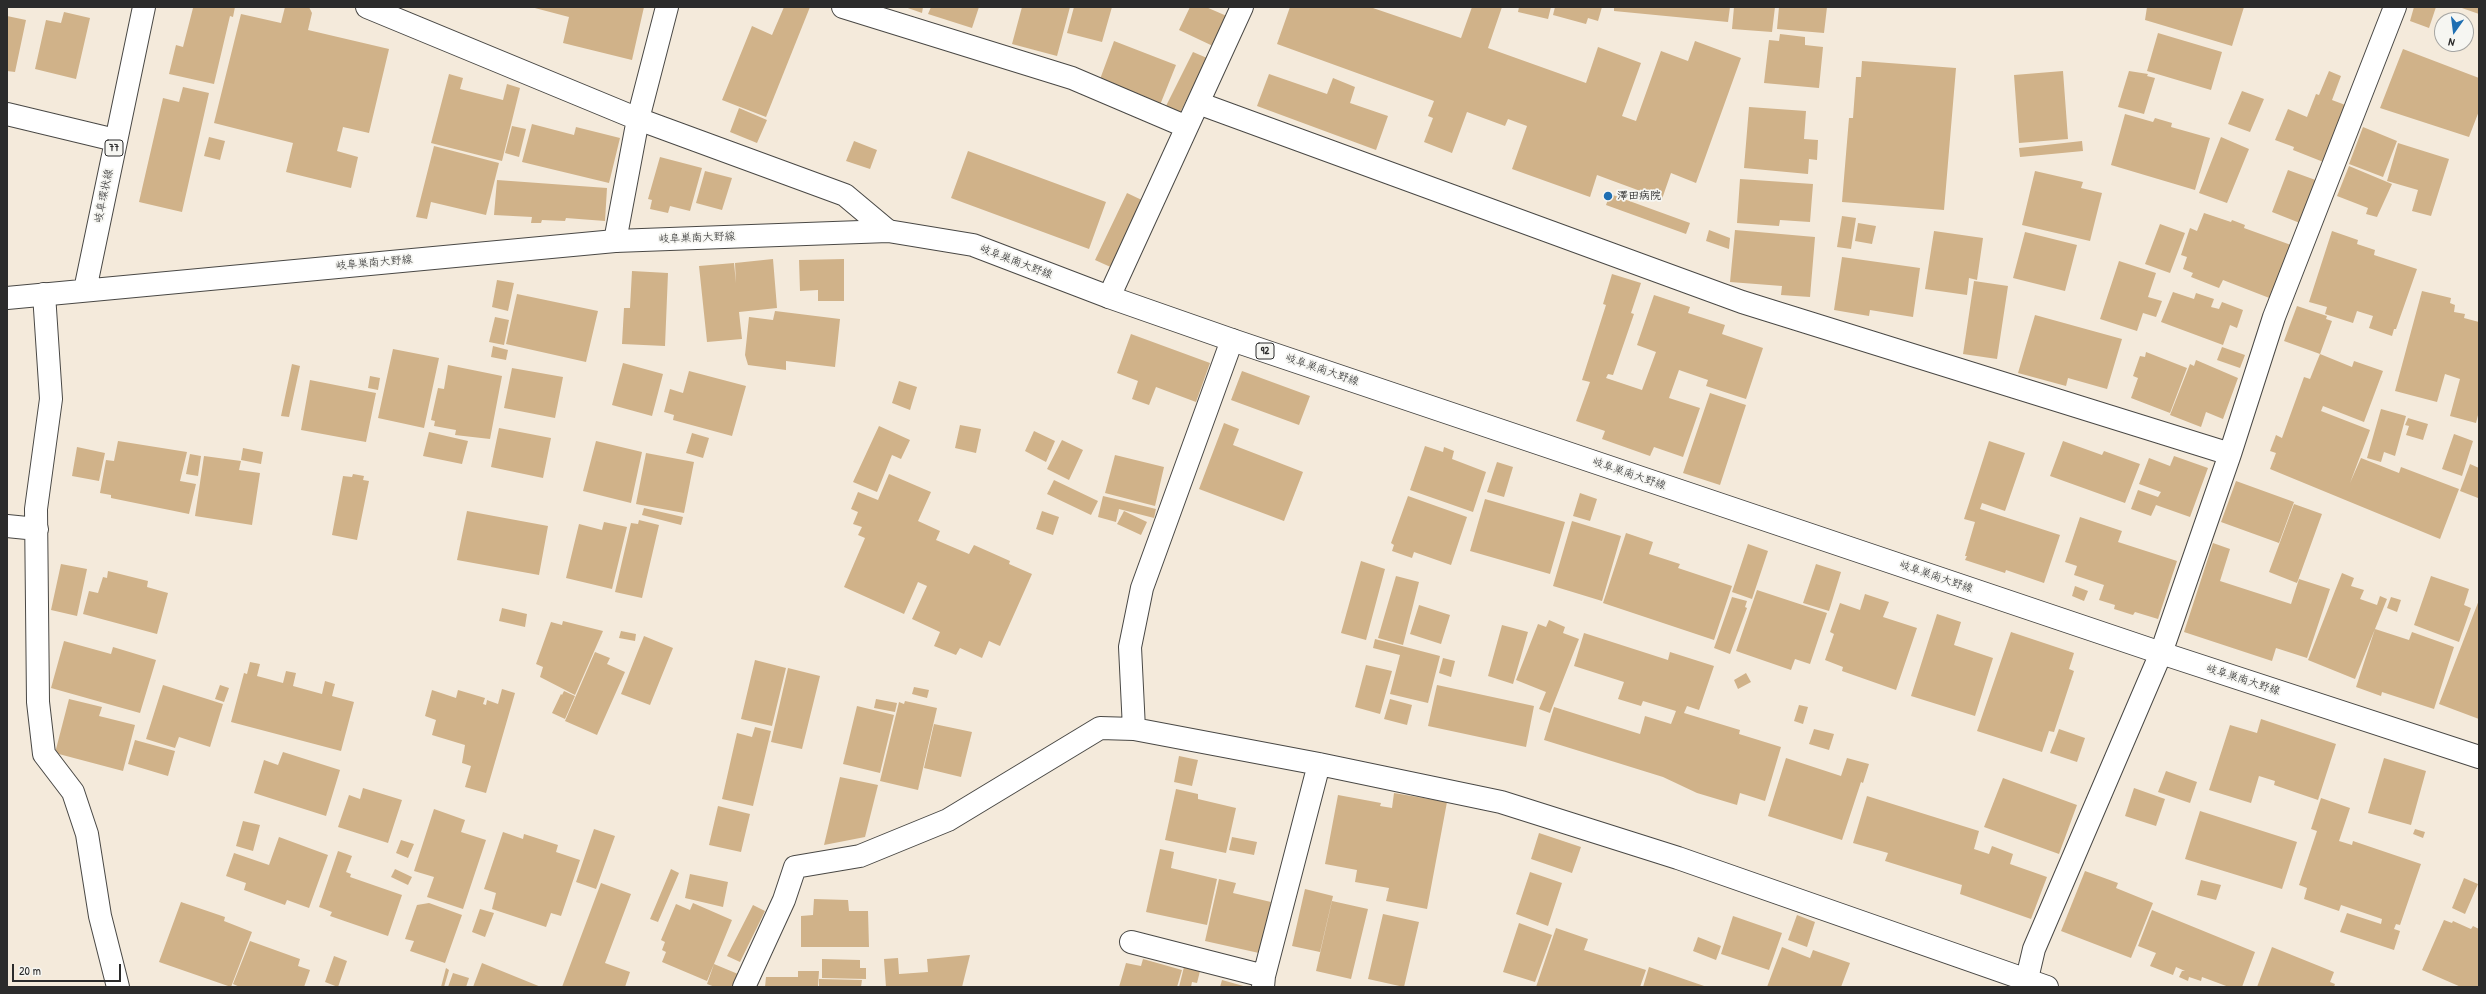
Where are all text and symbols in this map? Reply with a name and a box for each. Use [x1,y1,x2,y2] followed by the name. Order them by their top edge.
[2434,12,2474,52] north arrow
[2447,35,2456,50] text: N
[105,140,123,156] road number: 77
[92,168,116,224] street label: 岐阜環状線
[1617,189,1661,203] place label: 澤田病院
[1602,190,1614,202] marker: 澤田病院
[658,230,736,246] street label: 岐阜巣南大野線
[978,242,1054,282] street label: 岐阜巣南大野線
[335,253,413,273] street label: 岐阜巣南大野線
[1256,343,1274,359] road number: 92
[1283,351,1361,389] street label: 岐阜巣南大野線
[1590,455,1668,493] street label: 岐阜巣南大野線
[1897,558,1975,596] street label: 岐阜巣南大野線
[2204,662,2282,698] street label: 岐阜巣南大野線
[14,956,123,982] scale bar
[19,962,41,979] text: 20 m

